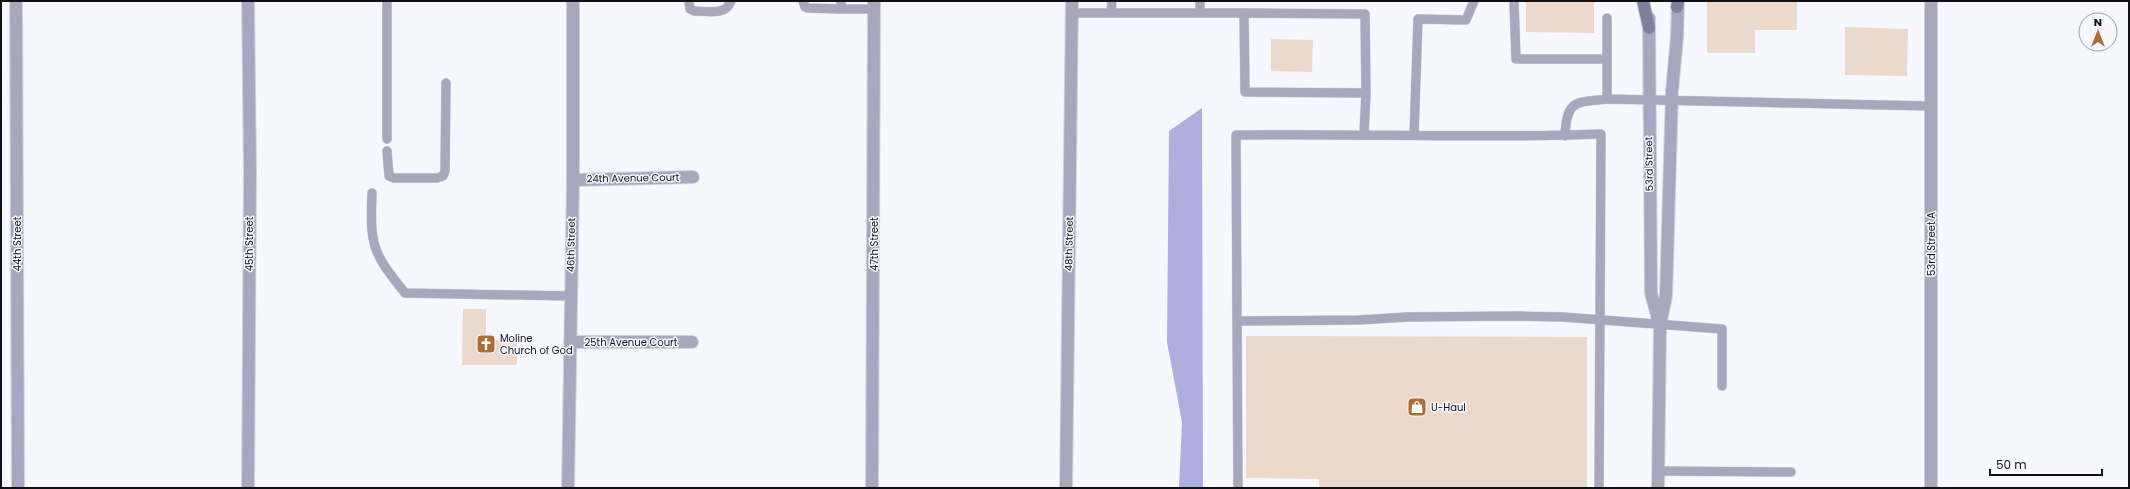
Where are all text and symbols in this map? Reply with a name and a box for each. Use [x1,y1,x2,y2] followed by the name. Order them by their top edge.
[2078,12,2118,52] north arrow
[2094,14,2102,30] text: N
[1641,136,1657,191] street label: 53rd Street
[586,170,680,186] street label: 24th Avenue Court
[1924,212,1939,276] street label: 53rd Street A
[10,216,25,271] street label: 44th Street
[242,216,257,271] street label: 45th Street
[1061,216,1077,271] street label: 48th Street
[563,217,579,272] street label: 46th Street
[867,217,882,271] street label: 47th Street
[500,331,573,358] place label: Moline Church of God
[475,333,497,355] church icon: Moline Church of God
[585,335,678,350] street label: 25th Avenue Court
[1406,396,1428,418] shop icon: U-Haul
[1431,400,1466,415] place label: U-Haul
[1990,451,2102,477] scale bar
[1996,456,2027,473] text: 50 m

